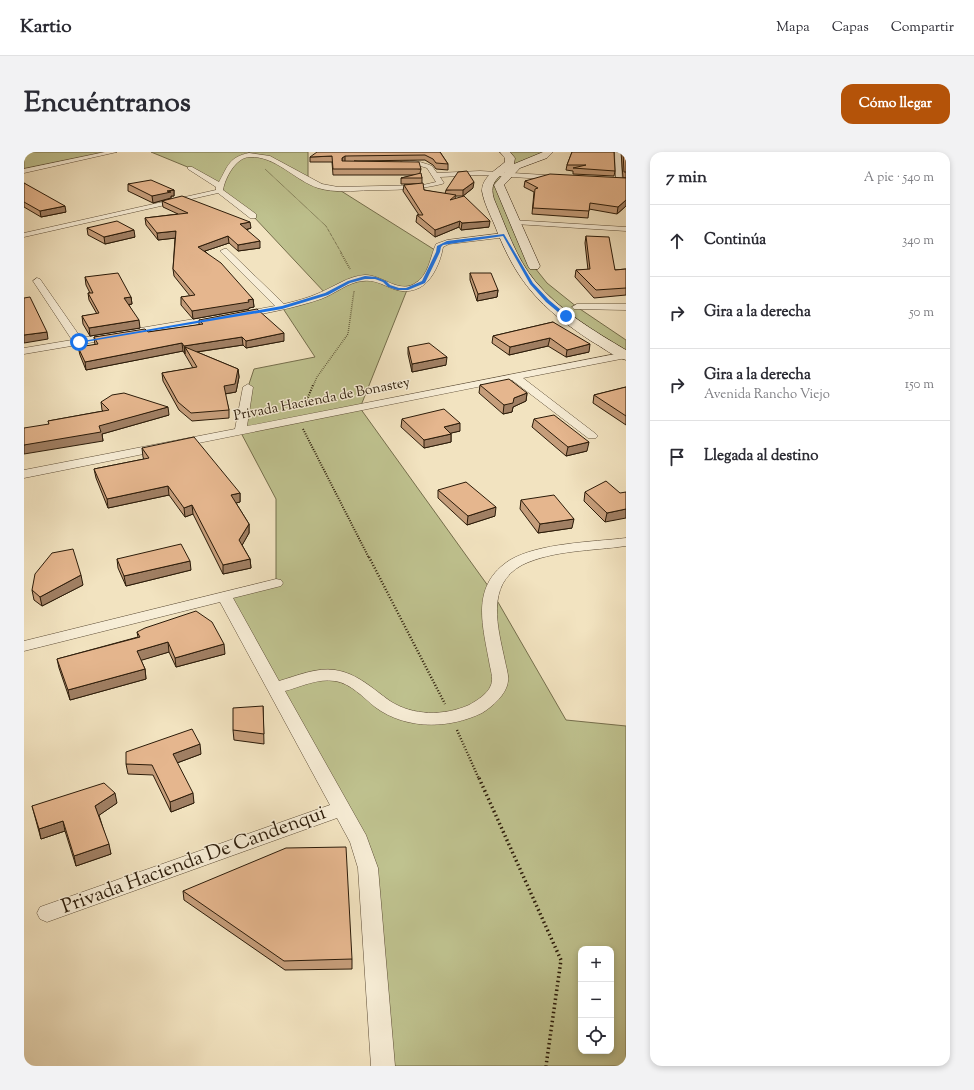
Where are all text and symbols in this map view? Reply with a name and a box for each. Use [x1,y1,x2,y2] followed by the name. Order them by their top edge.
[20,14,72,41] text: Kartio
[776,18,810,38] text: Mapa
[832,18,869,38] text: Capas
[891,18,954,38] text: Compartir
[24,84,191,124] text: Encuéntranos
[841,84,950,124] button: Cómo llegar
[666,166,707,190] text: 7 min
[864,169,934,187] text: A pie · 540 m
[666,230,688,252] icon: ahead
[704,230,766,251] text: Continúa
[902,232,934,250] text: 340 m
[666,302,688,324] icon: right
[704,302,811,323] text: Gira a la derecha
[909,304,934,322] text: 50 m
[557,307,575,325] route end
[70,333,88,351] route start
[704,365,811,386] text: Gira a la derecha
[232,373,412,427] street label: Privada Hacienda de Bonastey
[666,374,688,396] icon: right
[905,376,934,394] text: 150 m
[704,386,830,404] text: Avenida Rancho Viejo
[666,446,688,468] icon: arrive
[704,446,819,467] text: Llegada al destino
[58,799,331,922] street label: Privada Hacienda De Candenqui
[578,946,614,1054] map controls
[578,946,614,982] button: +
[578,982,614,1018] button: −
[578,1018,614,1054] button: locate

